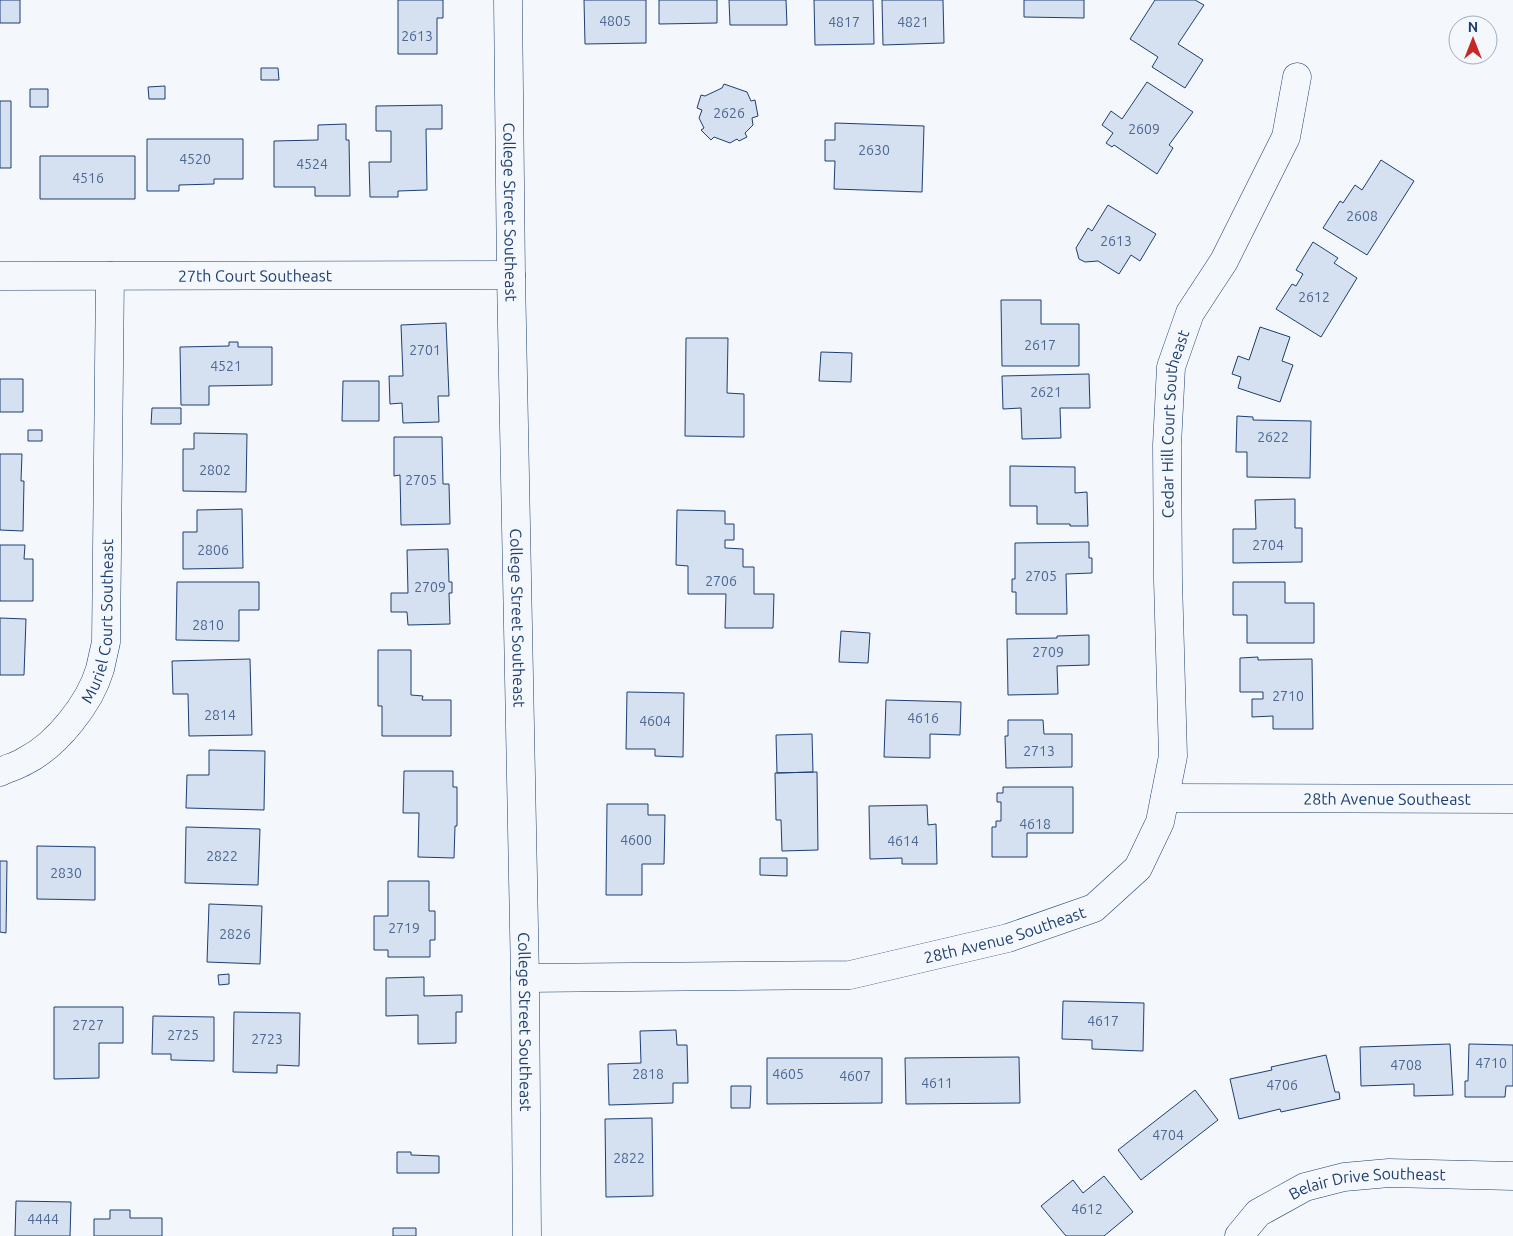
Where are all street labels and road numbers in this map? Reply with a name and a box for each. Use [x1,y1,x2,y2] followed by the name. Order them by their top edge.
[500,122,521,302] street label: College Street Southeast
[178,266,333,285] street label: 27th Court Southeast
[1158,327,1193,518] street label: Cedar Hill Court Southeast
[507,528,529,708] street label: College Street Southeast
[77,538,116,706] street label: Muriel Court Southeast
[1303,789,1471,808] street label: 28th Avenue Southeast
[922,902,1089,966] street label: 28th Avenue Southeast
[515,932,535,1112] street label: College Street Southeast
[1286,1164,1447,1203] street label: Belair Drive Southeast

